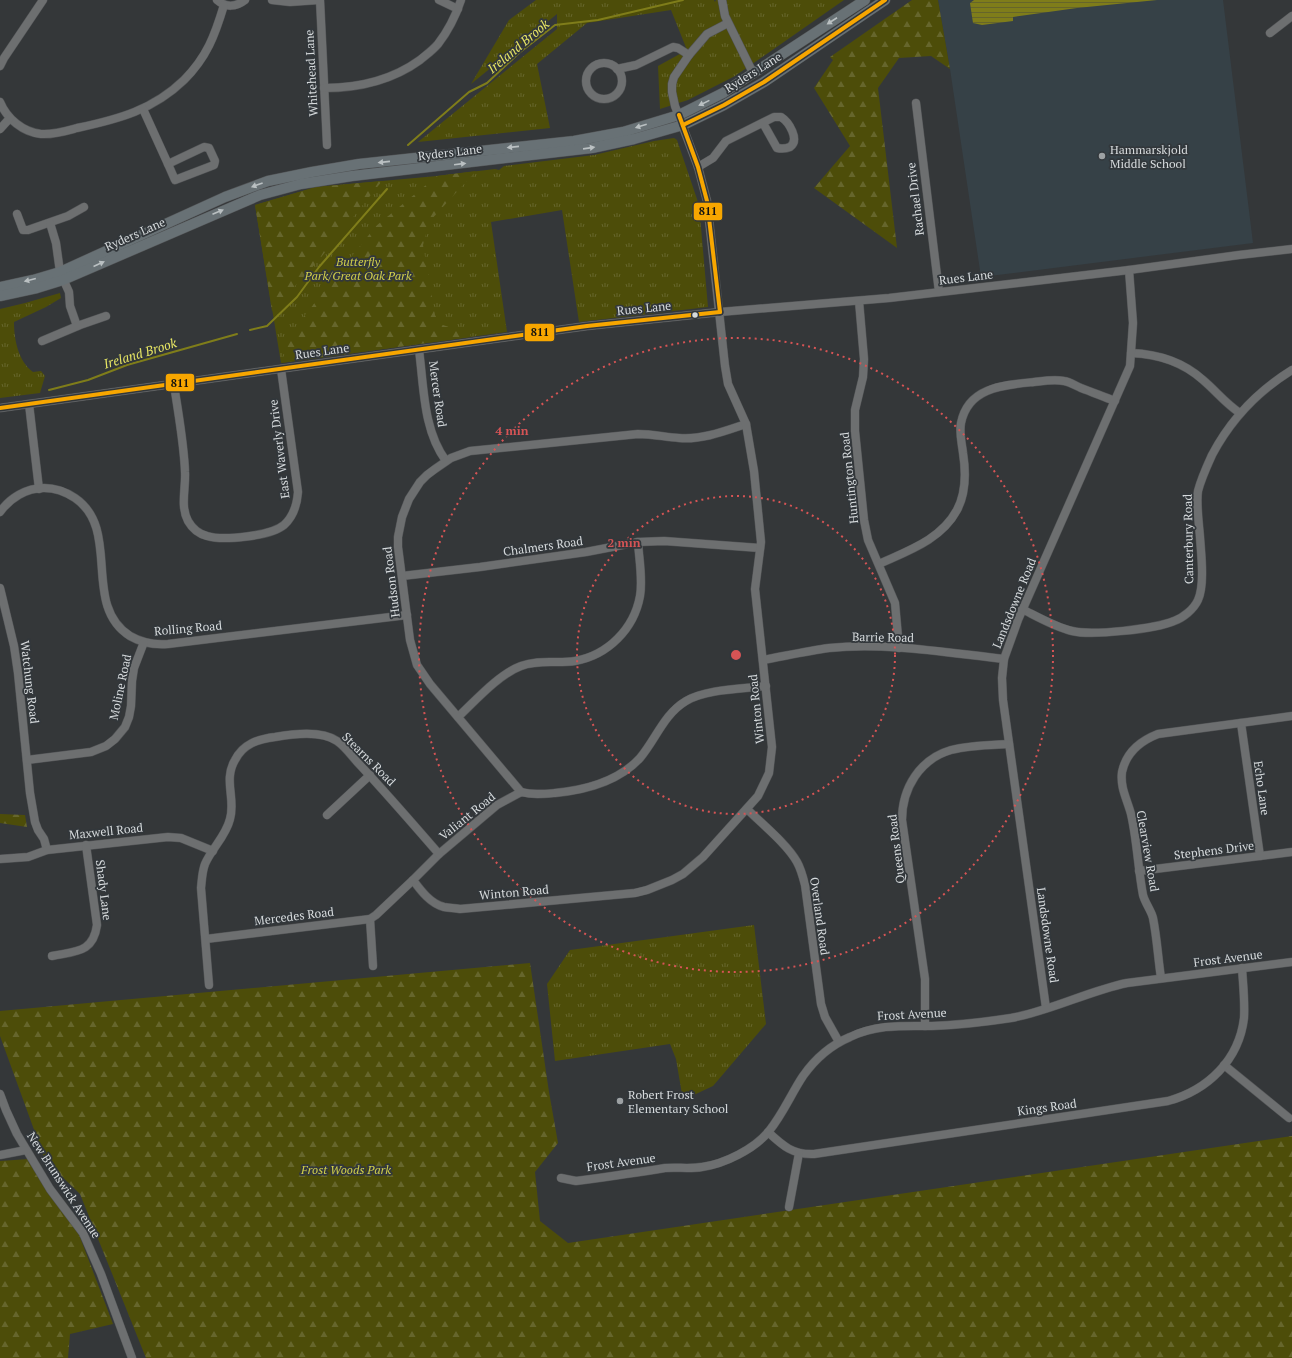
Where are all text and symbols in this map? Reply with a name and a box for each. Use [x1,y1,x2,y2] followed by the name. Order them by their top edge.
[483,14,553,78] water label: Ireland Brook
[827,17,837,25] one-way arrow
[301,29,321,117] street label: Whitehead Lane
[722,49,784,95] street label: Ryders Lane
[698,100,709,106] one-way arrow
[635,123,647,129] one-way arrow
[417,141,483,163] street label: Ryders Lane
[1110,142,1188,171] place label: Hammarskjold Middle School
[507,144,519,151] one-way arrow
[583,145,595,151] one-way arrow
[1097,151,1107,161] marker: Hammarskjold Middle School
[378,158,390,165] one-way arrow
[454,160,466,167] one-way arrow
[903,162,927,236] street label: Rachael Drive
[250,183,262,189] one-way arrow
[693,202,723,221] line badge: 811
[699,204,717,218] text: 811
[212,209,224,215] one-way arrow
[102,214,168,254] street label: Ryders Lane
[304,254,412,283] park label: Butterfly Park/Great Oak Park
[93,261,105,267] one-way arrow
[938,266,994,288] street label: Rues Lane
[24,278,36,284] one-way arrow
[616,298,672,318] street label: Rues Lane
[690,310,700,320] unlabelled marker
[524,323,555,342] line badge: 811
[531,325,549,339] text: 811
[100,333,179,373] water label: Ireland Brook
[294,340,350,362] street label: Rues Lane
[426,360,450,428] street label: Mercer Road
[165,373,195,392] line badge: 811
[171,376,189,390] text: 811
[265,399,293,499] street label: East Waverly Drive
[496,423,529,438] text: 4 min
[837,431,861,525] street label: Huntington Road
[1180,494,1196,584] street label: Canterbury Road
[502,533,584,559] street label: Chalmers Road
[608,535,641,550] text: 2 min
[379,546,403,618] street label: Hudson Road
[989,555,1039,650] street label: Landsdowne Road
[153,618,223,638] street label: Rolling Road
[852,629,914,645] street label: Barrie Road
[17,640,43,725] street label: Watchung Road
[729,648,743,662] centre of rings
[106,652,134,721] street label: Moline Road
[745,673,767,745] street label: Winton Road
[339,729,399,789] street label: Stearns Road
[1251,760,1273,816] street label: Echo Lane
[436,789,498,843] street label: Valiant Road
[1133,809,1163,893] street label: Clearview Road
[884,813,908,885] street label: Queens Road
[68,820,144,842] street label: Maxwell Road
[1173,838,1255,862] street label: Stephens Drive
[93,859,115,921] street label: Shady Lane
[807,876,833,956] street label: Overland Road
[479,881,550,903] street label: Winton Road
[1034,886,1062,984] street label: Landsdowne Road
[253,904,335,928] street label: Mercedes Road
[1193,946,1263,970] street label: Frost Avenue
[877,1005,947,1023] street label: Frost Avenue
[628,1087,729,1116] place label: Robert Frost Elementary School
[1016,1095,1078,1119] street label: Kings Road
[615,1096,625,1106] marker: Robert Frost Elementary School
[24,1129,104,1241] street label: New Brunswick Avenue
[586,1150,656,1174] street label: Frost Avenue
[300,1162,391,1177] park label: Frost Woods Park

